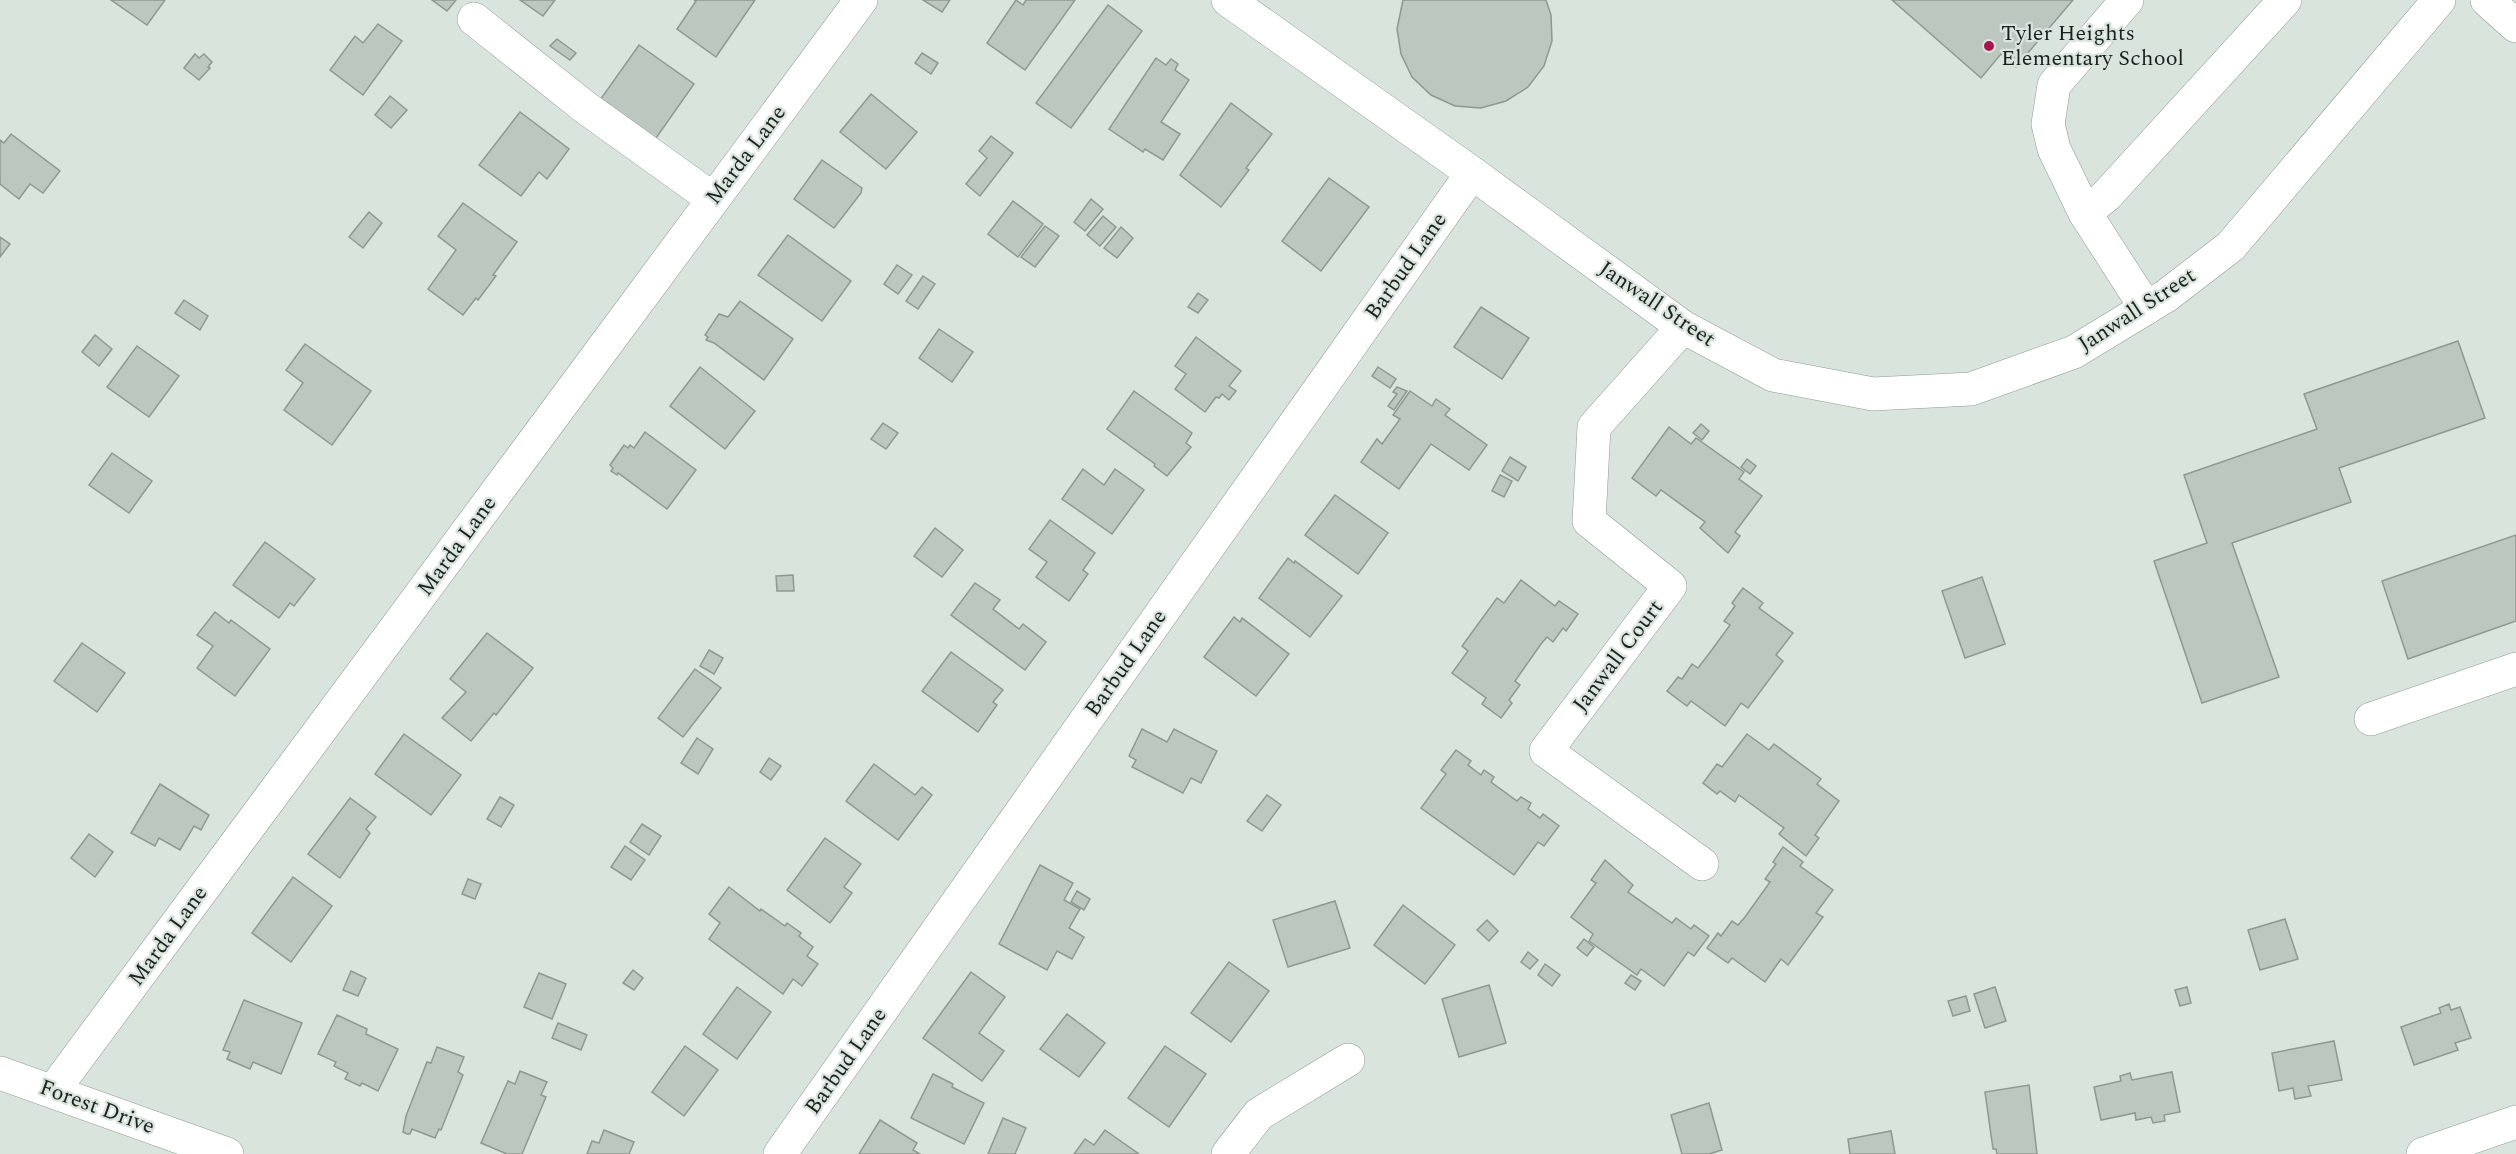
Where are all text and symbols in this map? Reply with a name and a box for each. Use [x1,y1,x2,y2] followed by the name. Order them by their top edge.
[2001,17,2184,75] place label: Tyler Heights Elementary School
[1982,39,1996,53] marker: Tyler Heights Elementary School
[698,98,794,212] street label: Marda Lane
[1357,206,1455,326] street label: Barbud Lane
[1592,253,1722,355] street label: Janwall Street
[2072,259,2203,361] street label: Janwall Street
[409,489,505,603] street label: Marda Lane
[1565,593,1672,719] street label: Janwall Court
[1077,603,1175,723] street label: Barbud Lane
[120,879,216,993] street label: Marda Lane
[797,1001,895,1121] street label: Barbud Lane
[35,1071,159,1143] street label: Forest Drive

